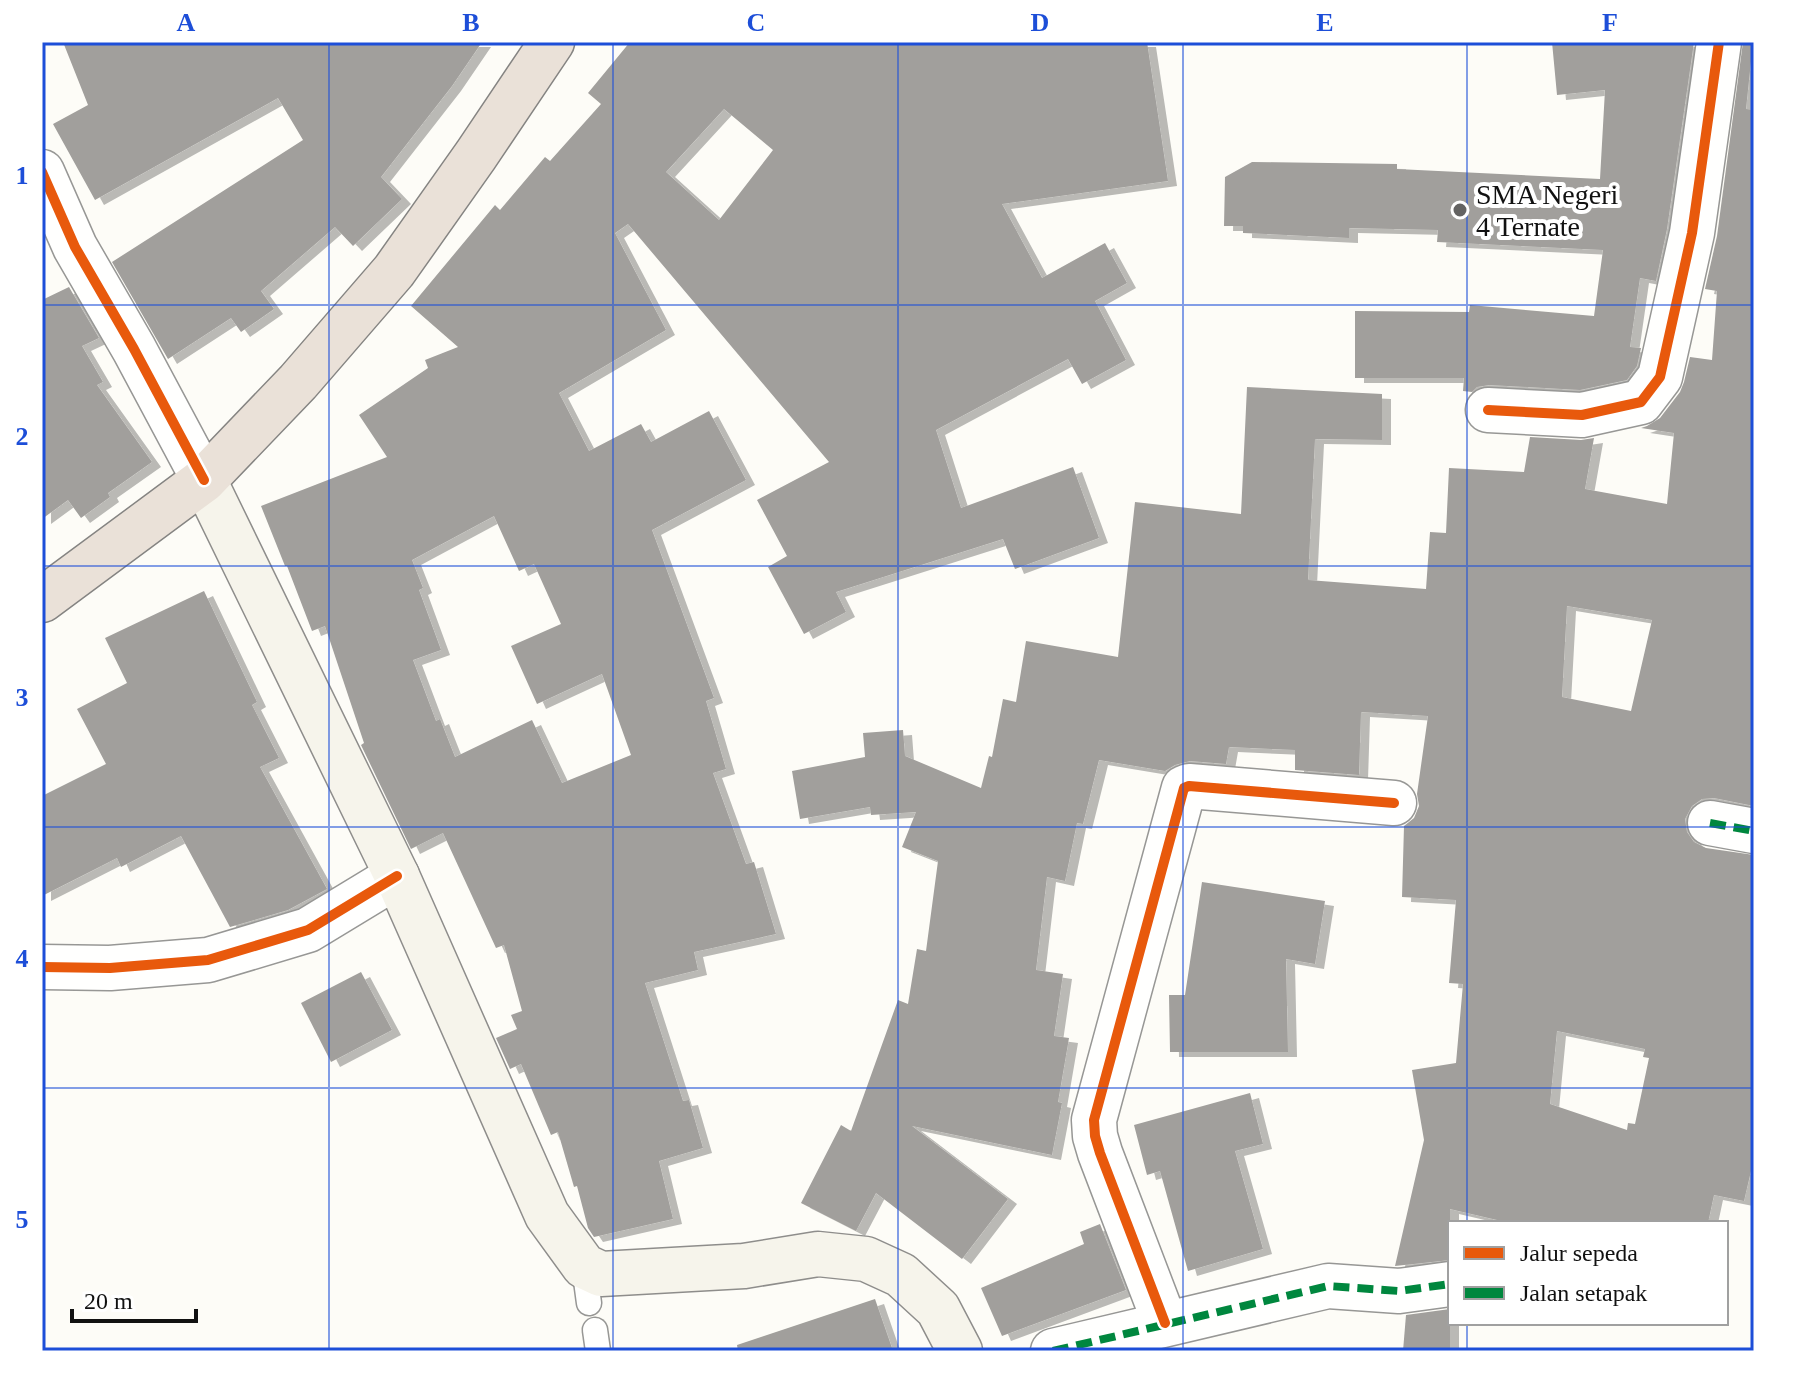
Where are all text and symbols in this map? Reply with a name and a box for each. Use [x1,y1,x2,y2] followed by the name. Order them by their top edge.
[177,8,196,37] text: A
[462,8,480,37] text: B
[747,8,765,37] text: C
[1031,8,1049,37] text: D
[1316,8,1334,37] text: E
[1602,8,1618,37] text: F
[16,161,29,190] text: 1
[1476,179,1619,242] place label: SMA Negeri 4 Ternate
[1451,201,1469,219] marker: SMA Negeri 4 Ternate
[16,422,29,451] text: 2
[16,683,29,712] text: 3
[16,944,29,973] text: 4
[16,1205,29,1234] text: 5
[1448,1221,1728,1325] legend
[1520,1240,1638,1266] text: Jalur sepeda
[72,1273,196,1323] scale bar
[1520,1280,1647,1306] text: Jalan setapak
[84,1288,133,1314] text: 20 m

